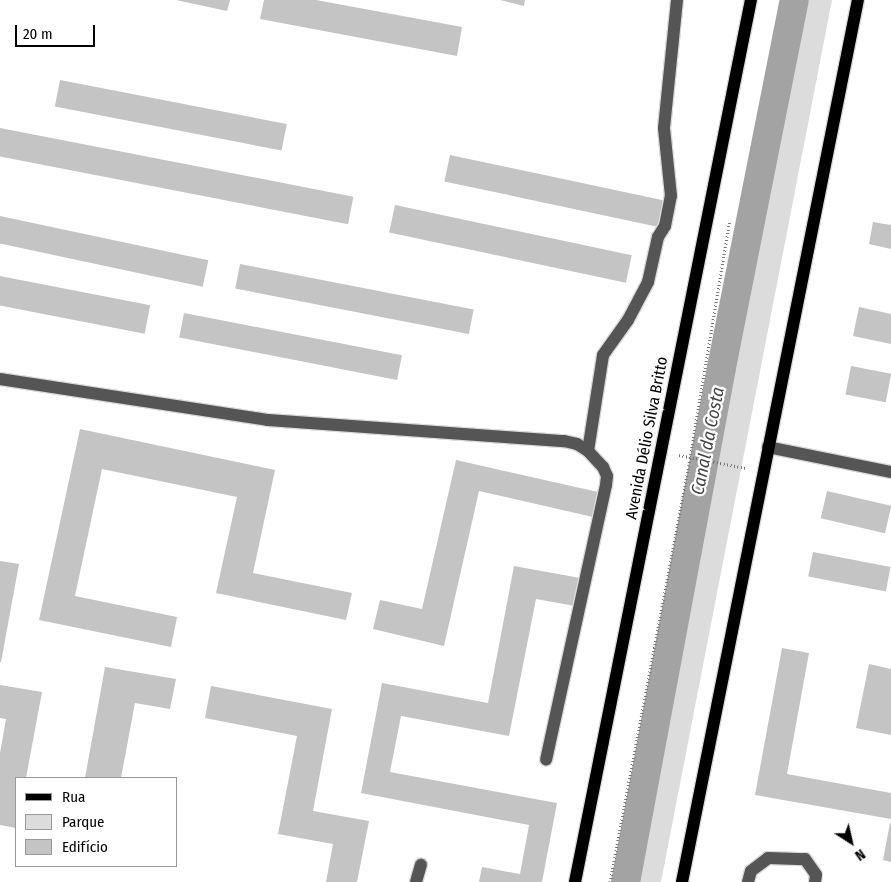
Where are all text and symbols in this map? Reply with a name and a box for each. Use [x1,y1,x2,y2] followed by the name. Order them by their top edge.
[18,15,98,47] scale bar
[23,25,53,43] text: 20 m
[622,355,672,521] street label: Avenida Délio Silva Britto
[687,385,729,497] water label: Canal da Costa
[15,777,178,867] legend
[62,788,85,806] text: Rua
[62,813,105,831] text: Parque
[826,817,876,867] north arrow
[62,838,108,856] text: Edifício
[852,845,868,864] text: N

